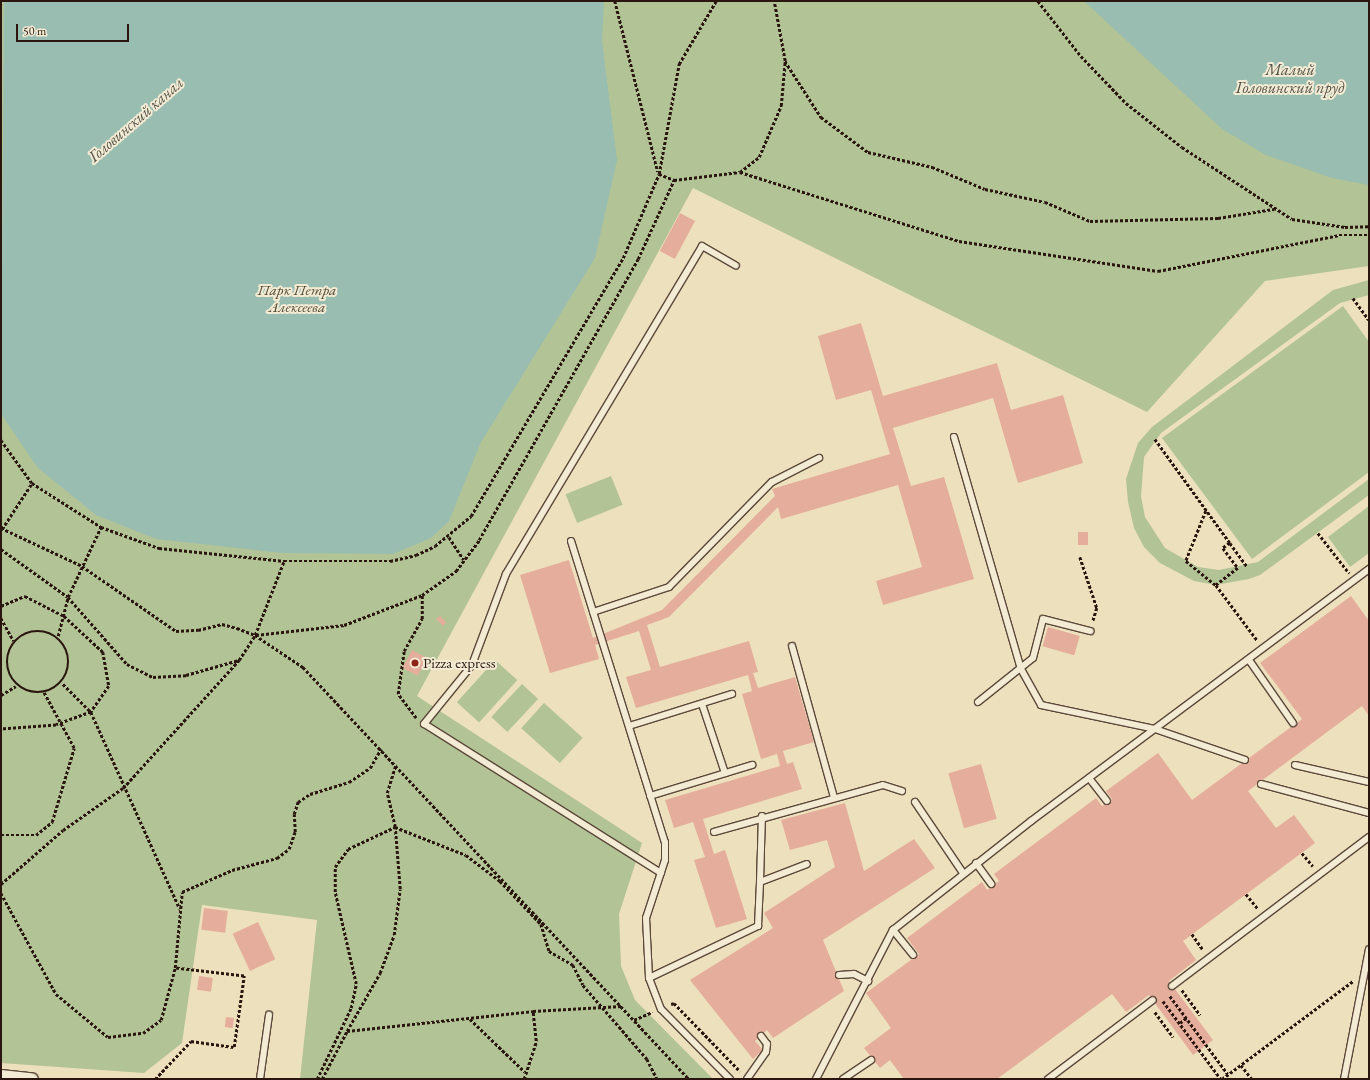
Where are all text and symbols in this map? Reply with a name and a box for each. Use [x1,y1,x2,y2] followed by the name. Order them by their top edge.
[18,16,131,42] scale bar
[23,23,46,39] text: 50 m
[1236,60,1344,98] water label: Малый Головинский пруд
[84,73,188,167] water label: Головинский канал
[258,280,336,315] park label: Парк Петра Алексеева
[423,654,496,672] place label: Pizza express
[410,658,420,668] marker: Pizza express

